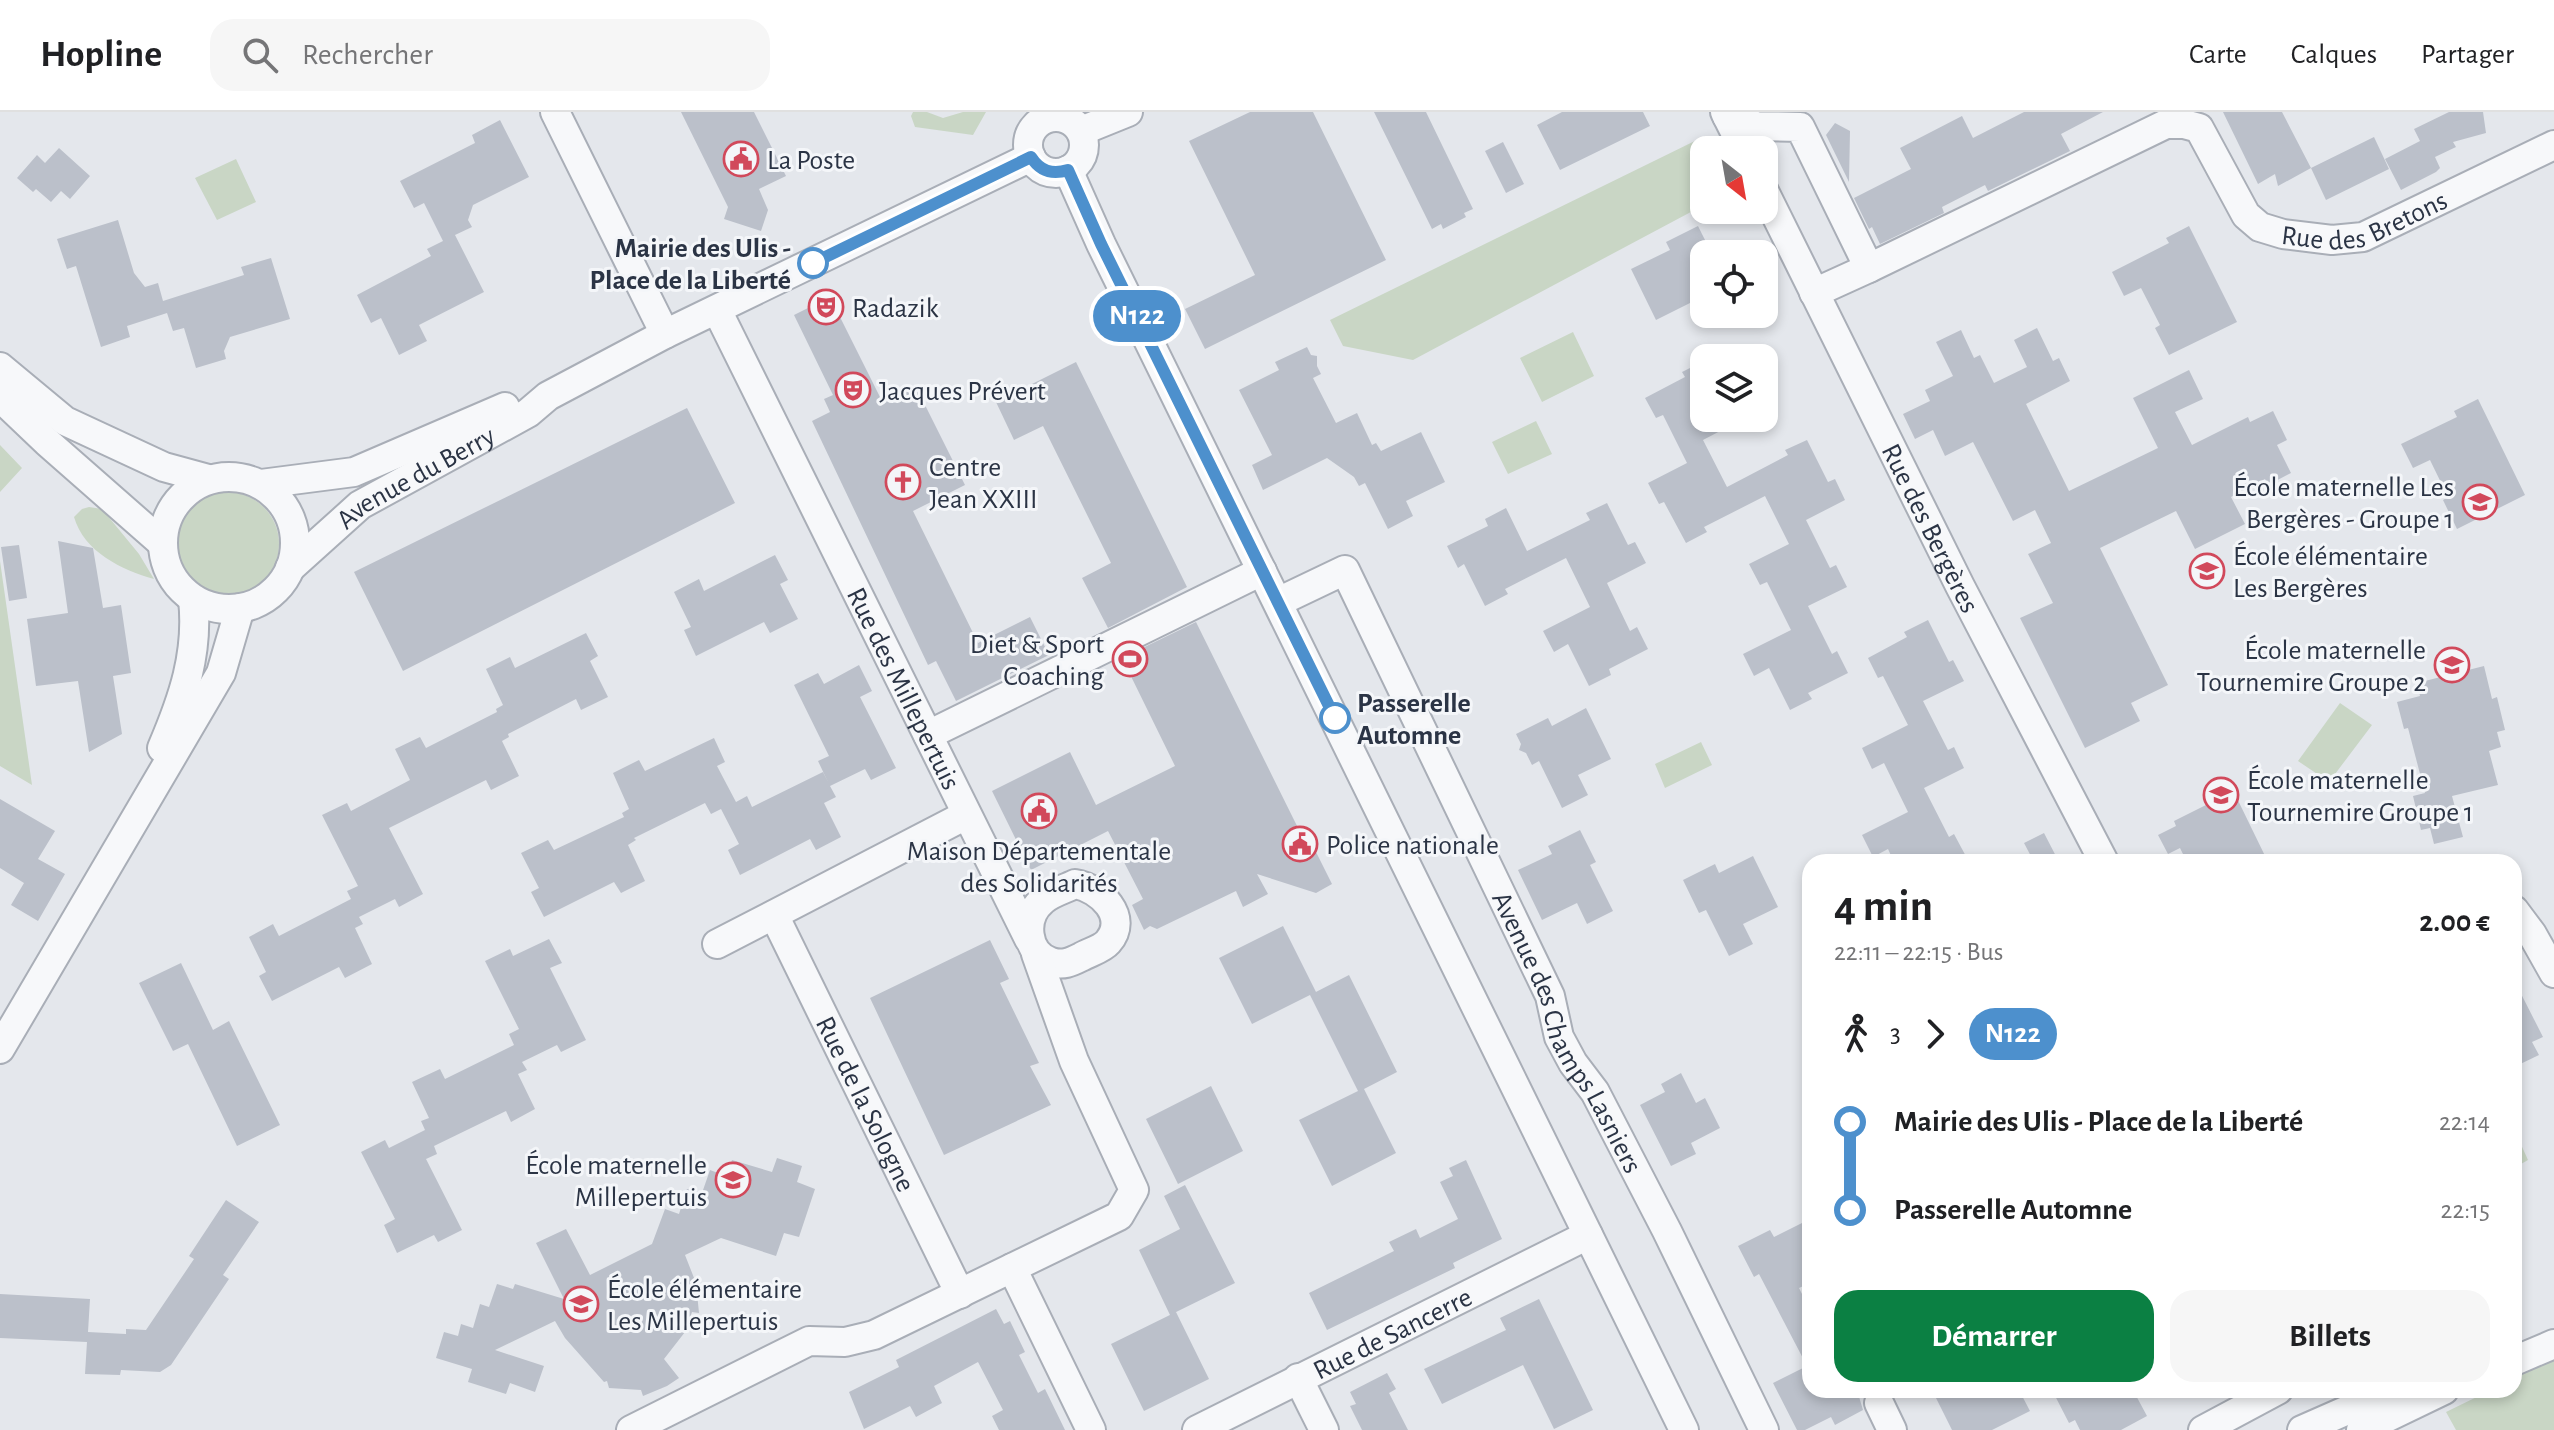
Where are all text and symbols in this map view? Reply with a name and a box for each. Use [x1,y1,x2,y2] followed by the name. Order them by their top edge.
[210,19,770,91] search box
[238,33,282,77] icon: search
[40,36,162,74] text: Hopline
[302,40,433,70] text: Rechercher
[2189,41,2247,69] text: Carte
[2291,41,2377,69] text: Calques
[2421,41,2514,69] text: Partager
[1690,136,1778,224] north arrow
[1690,136,1778,432] map controls
[722,140,760,178] public building icon: La Poste
[767,147,855,175] place label: La Poste
[2280,187,2452,256] street label: Rue des Bretons
[590,235,791,295] place label: Mairie des Ulis - Place de la Liberté
[1690,240,1778,328] button: locate
[798,248,828,278] marker: Mairie des Ulis - Place de la Liberté
[807,288,845,326] theatre icon: Radazik
[1081,290,1193,342] line badge: N122
[852,295,939,323] place label: Radazik
[1109,302,1165,330] text: N122
[1690,344,1778,432] button: layers
[834,371,872,409] theatre icon: Jacques Prévert
[879,378,1046,406] place label: Jacques Prévert
[332,422,500,535] street label: Avenue du Berry
[1876,440,1983,618] street label: Rue des Bergères
[929,454,1038,514] place label: Centre Jean XXIII
[884,463,922,501] church icon: Centre Jean XXIII
[2233,471,2454,534] place label: École maternelle Les Bergères - Groupe 1
[2461,483,2499,521] school or university icon: École maternelle Les Bergères - Groupe 1
[2233,540,2428,603] place label: École élémentaire Les Bergères
[2188,552,2226,590] school or university icon: École élémentaire Les Bergères
[841,584,964,794] street label: Rue des Millepertuis
[970,631,1104,691] place label: Diet & Sport Coaching
[2196,634,2426,697] place label: École maternelle Tournemire Groupe 2
[1111,640,1149,678] sports icon: Diet & Sport Coaching
[2433,646,2471,684] school or university icon: École maternelle Tournemire Groupe 2
[1357,690,1471,750] place label: Passerelle Automne
[1320,703,1350,733] marker: Passerelle Automne
[2247,764,2473,827] place label: École maternelle Tournemire Groupe 1
[2202,776,2240,814] school or university icon: École maternelle Tournemire Groupe 1
[1020,792,1058,830] public building icon: Maison Départementale des Solidarités
[1281,825,1319,863] public building icon: Police nationale
[1326,832,1499,860] place label: Police nationale
[907,838,1171,898] place label: Maison Départementale des Solidarités
[1834,885,1933,929] text: 4 min
[1486,888,1646,1178] street label: Avenue des Champs Lasniers
[2419,907,2490,937] text: 2.00 €
[1834,939,2003,965] text: 22:11 – 22:15 · Bus
[810,1012,919,1196] street label: Rue de la Sologne
[1834,1012,1878,1056] icon: walk
[1913,1012,1957,1056] icon: forward
[1985,1020,2041,1048] text: N122
[1890,1021,1901,1047] text: 3
[1894,1107,2303,1137] text: Mairie des Ulis - Place de la Liberté
[2439,1109,2490,1135] text: 22:14
[525,1149,707,1212] place label: École maternelle Millepertuis
[714,1161,752,1199] school or university icon: École maternelle Millepertuis
[1894,1195,2132,1225] text: Passerelle Automne
[2441,1197,2490,1223] text: 22:15
[607,1273,802,1336] place label: École élémentaire Les Millepertuis
[1309,1283,1477,1386] street label: Rue de Sancerre
[562,1285,600,1323] school or university icon: École élémentaire Les Millepertuis
[1834,1290,2154,1382] button: Démarrer
[2170,1290,2490,1382] button: Billets

